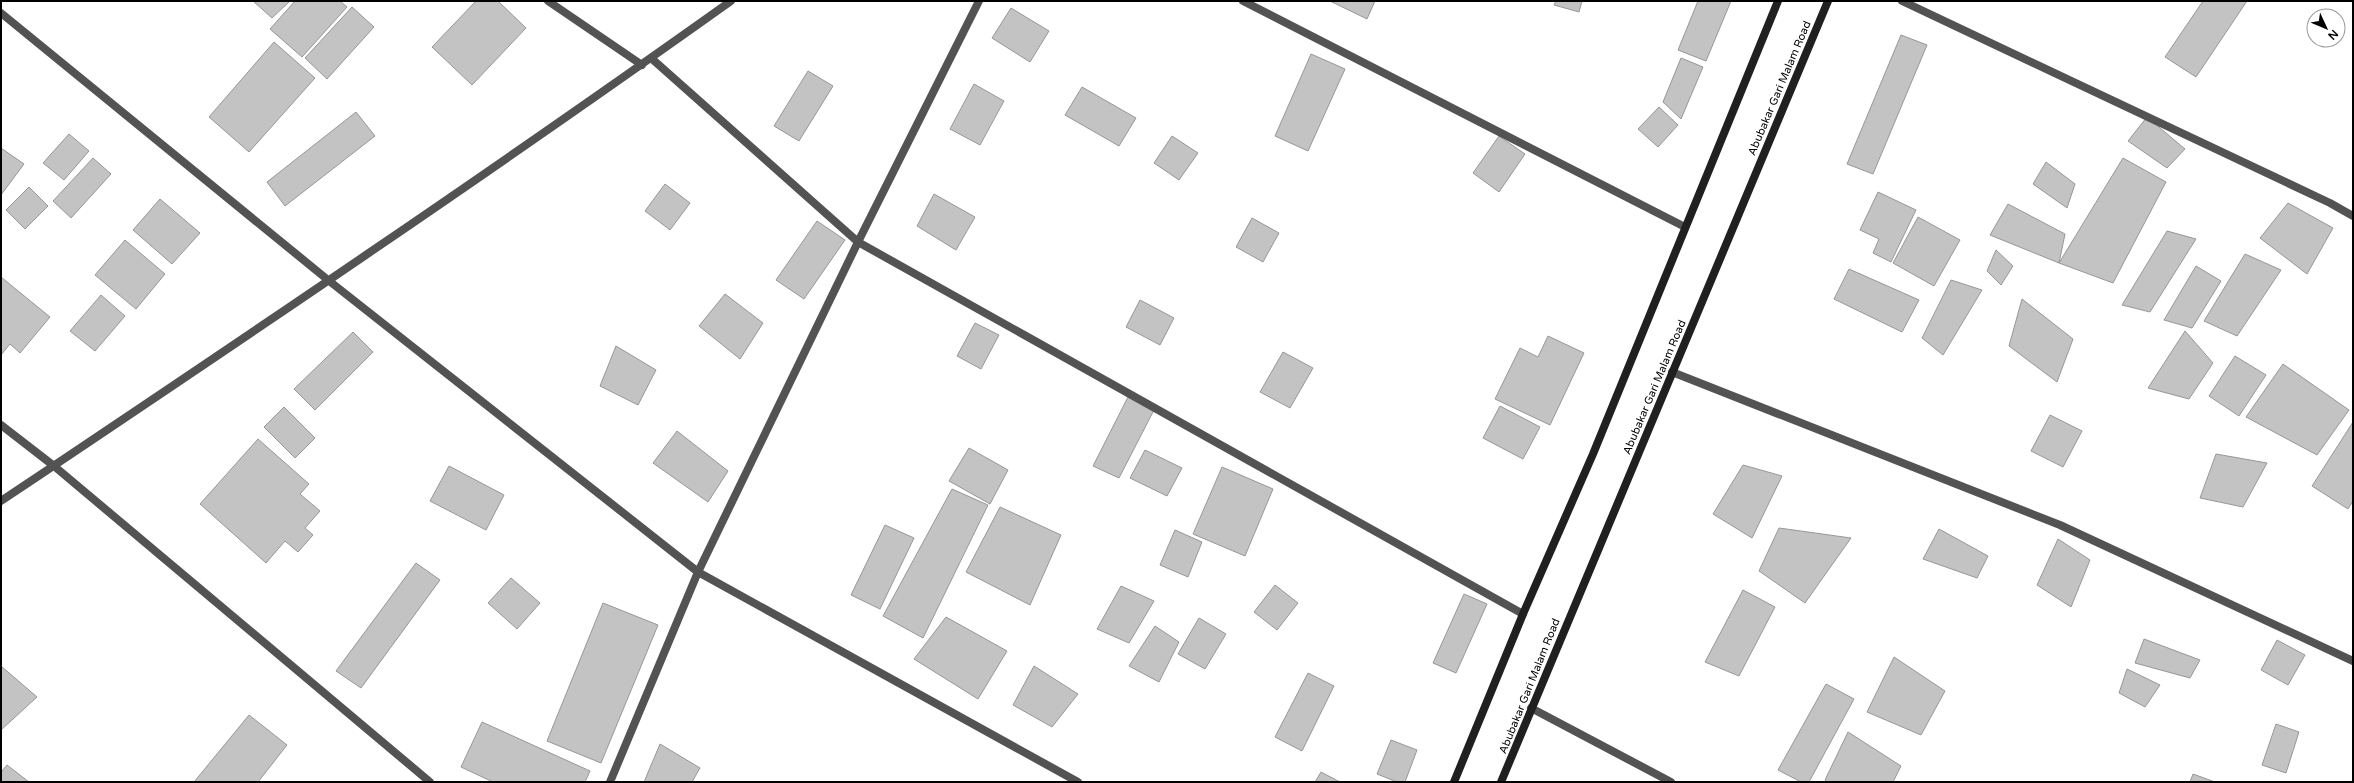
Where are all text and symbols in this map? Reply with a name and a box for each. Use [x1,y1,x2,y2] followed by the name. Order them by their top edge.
[2306,8,2346,48] north arrow
[1745,19,1814,157] street label: Abubakar Gari Malam Road
[2325,27,2341,42] text: N
[1620,318,1689,456] street label: Abubakar Gari Malam Road
[1496,617,1563,756] street label: Abubakar Gari Malam Road

